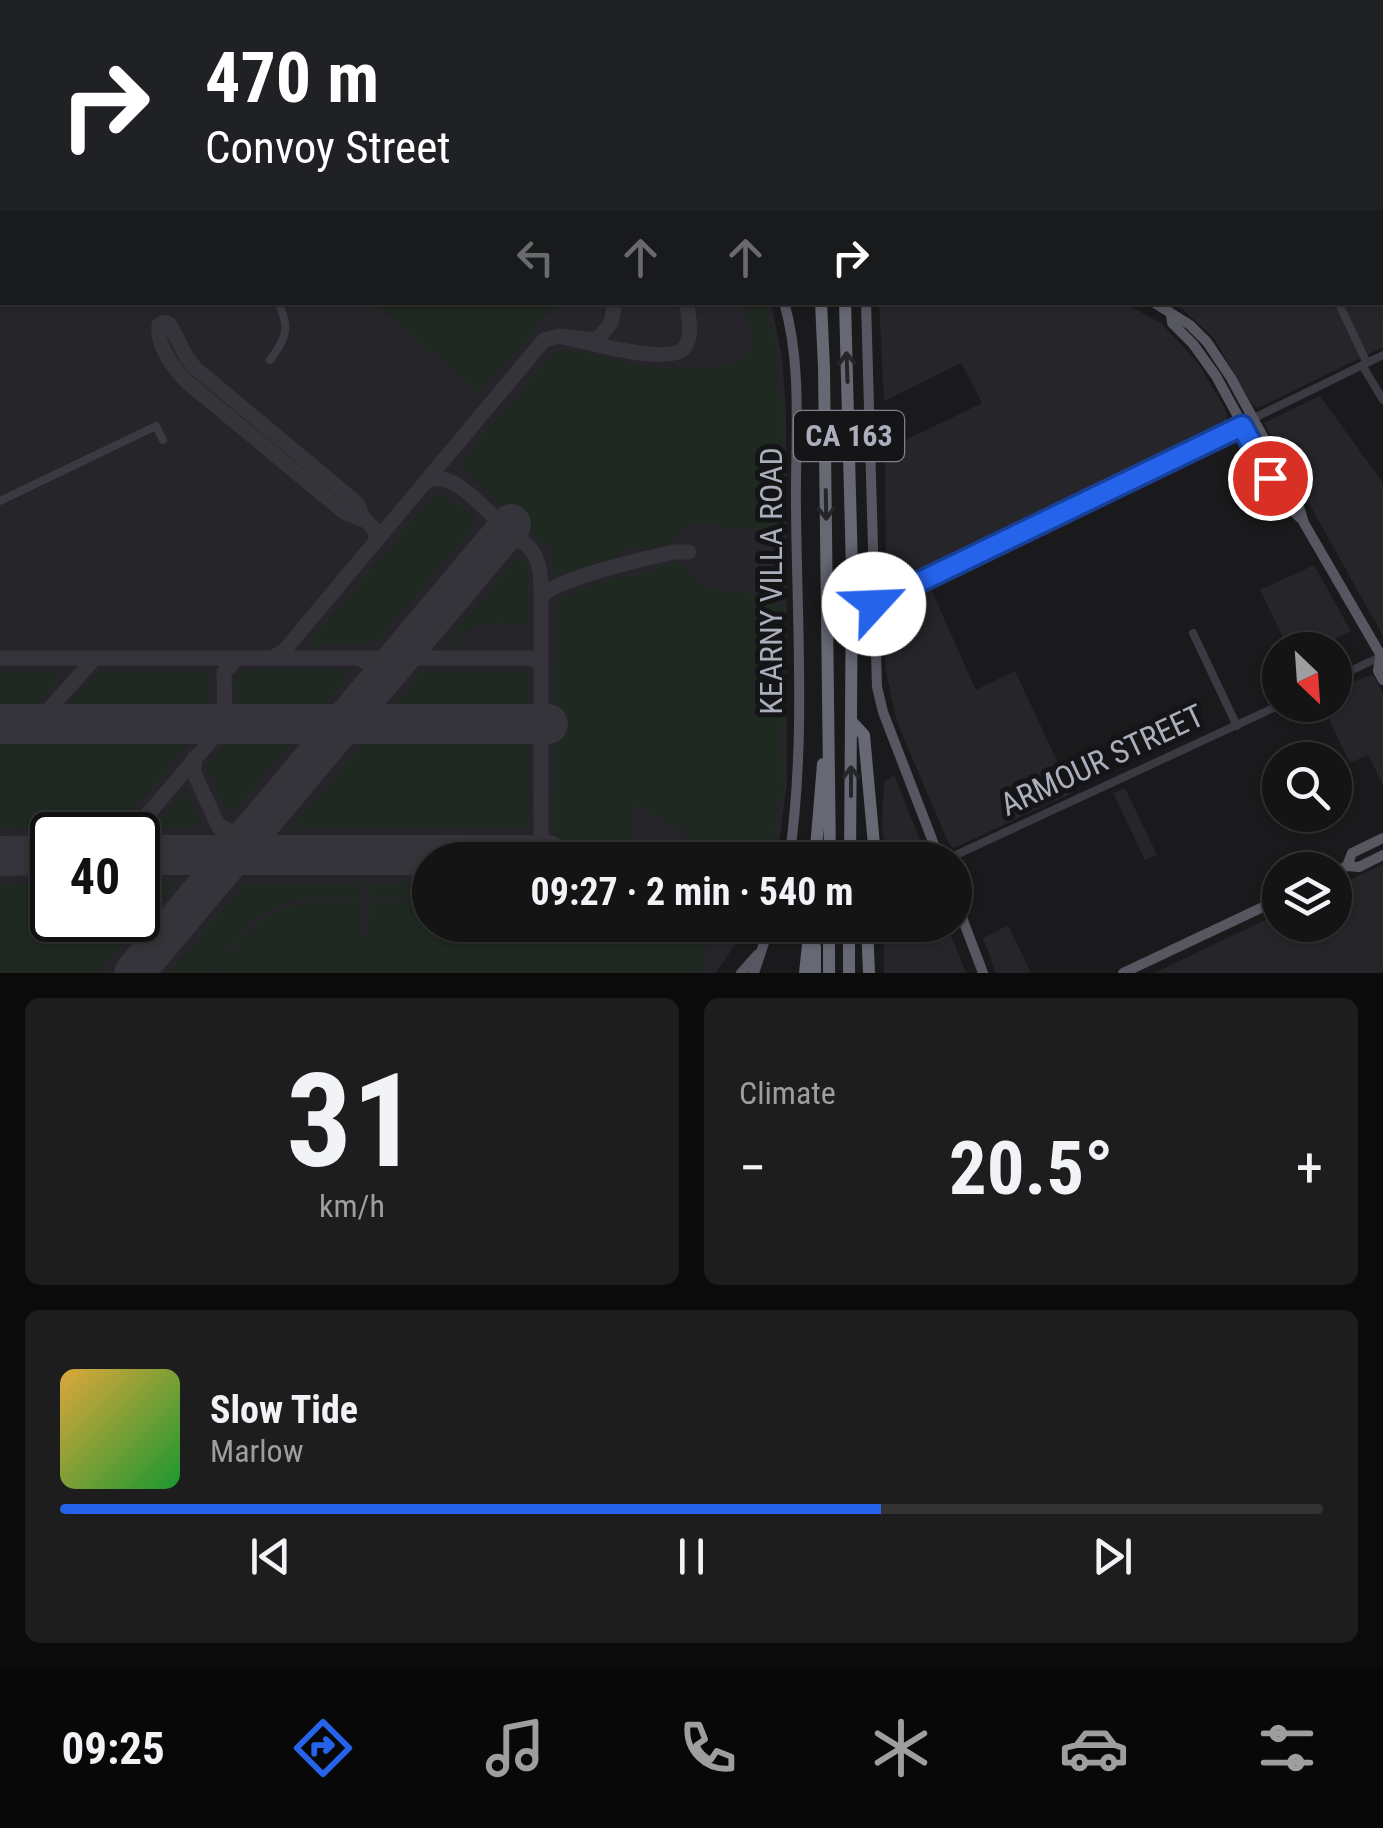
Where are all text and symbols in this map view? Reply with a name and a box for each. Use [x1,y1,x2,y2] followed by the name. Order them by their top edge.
[205,37,379,119] text: 470 m
[40,40,170,170] icon: right
[205,121,451,174] text: Convoy Street
[508,230,563,285] icon: left
[613,230,668,285] icon: ahead
[718,230,773,285] icon: ahead
[823,230,878,285] icon: right
[838,352,857,384] one-way arrow
[794,411,904,461] road number: CA 163
[1228,436,1313,521] pin
[752,447,790,715] street label: KEARNY VILLA ROAD
[1243,451,1298,506] icon: arrive
[816,488,835,520] one-way arrow
[822,552,926,656] position arrow
[1262,632,1352,722] north arrow
[1262,632,1352,942] map controls
[994,696,1210,824] street label: ARMOUR STREET
[1262,742,1352,832] button: search
[842,766,860,798] one-way arrow
[30,812,160,942] speed limit sign: 40
[1262,852,1352,942] button: layers
[531,870,853,914] text: 09:27 · 2 min · 540 m
[286,1045,418,1198] text: 31
[739,1074,836,1112] text: Climate
[949,1124,1113,1212] text: 20.5°
[739,1136,767,1200] text: −
[1296,1136,1323,1200] text: +
[319,1187,385,1225] text: km/h
[210,1388,358,1432] text: Slow Tide
[210,1432,303,1470] text: Marlow
[243,1529,298,1584] icon: previous
[664,1529,719,1584] icon: pause
[1085,1529,1140,1584] icon: next
[288,1713,358,1783] icon: directions
[480,1713,550,1783] icon: music
[673,1713,743,1783] icon: phone
[866,1713,936,1783] icon: climate
[1059,1713,1129,1783] icon: car
[1252,1713,1322,1783] icon: filters
[61,1722,165,1775] text: 09:25

